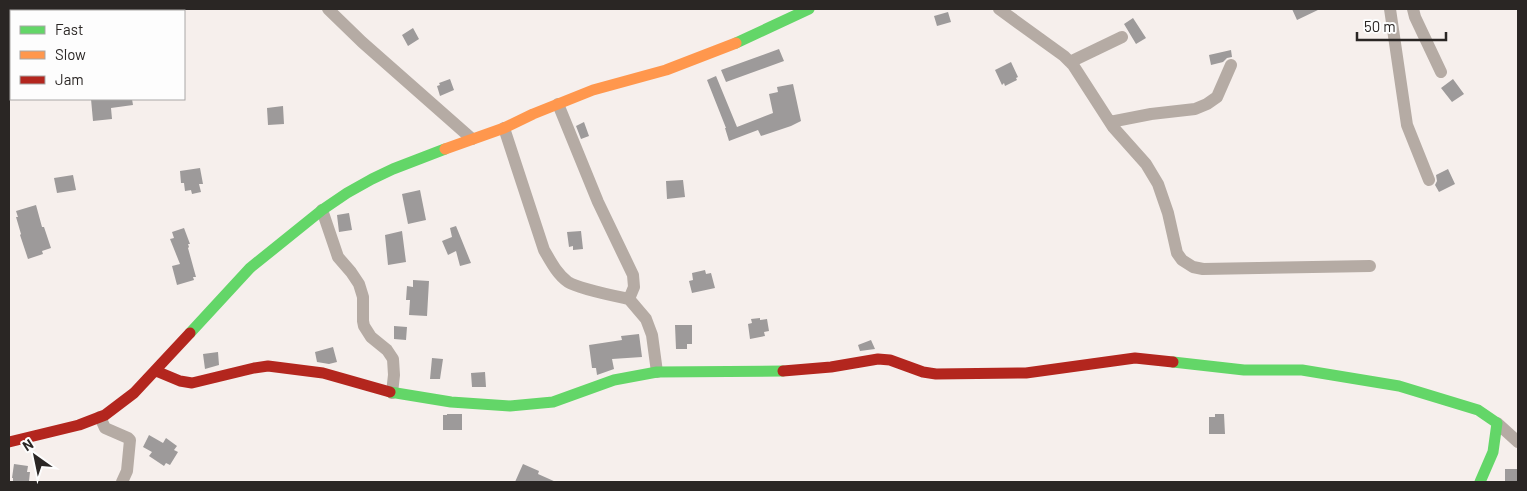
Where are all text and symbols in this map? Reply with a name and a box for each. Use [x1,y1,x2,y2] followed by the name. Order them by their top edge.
[10,10,185,100] legend
[1357,10,1446,42] scale bar
[1364,17,1396,35] text: 50 m
[55,20,83,38] text: Fast
[55,45,86,63] text: Slow
[55,70,84,88] text: Jam
[10,431,60,481] north arrow
[19,435,36,454] text: N

